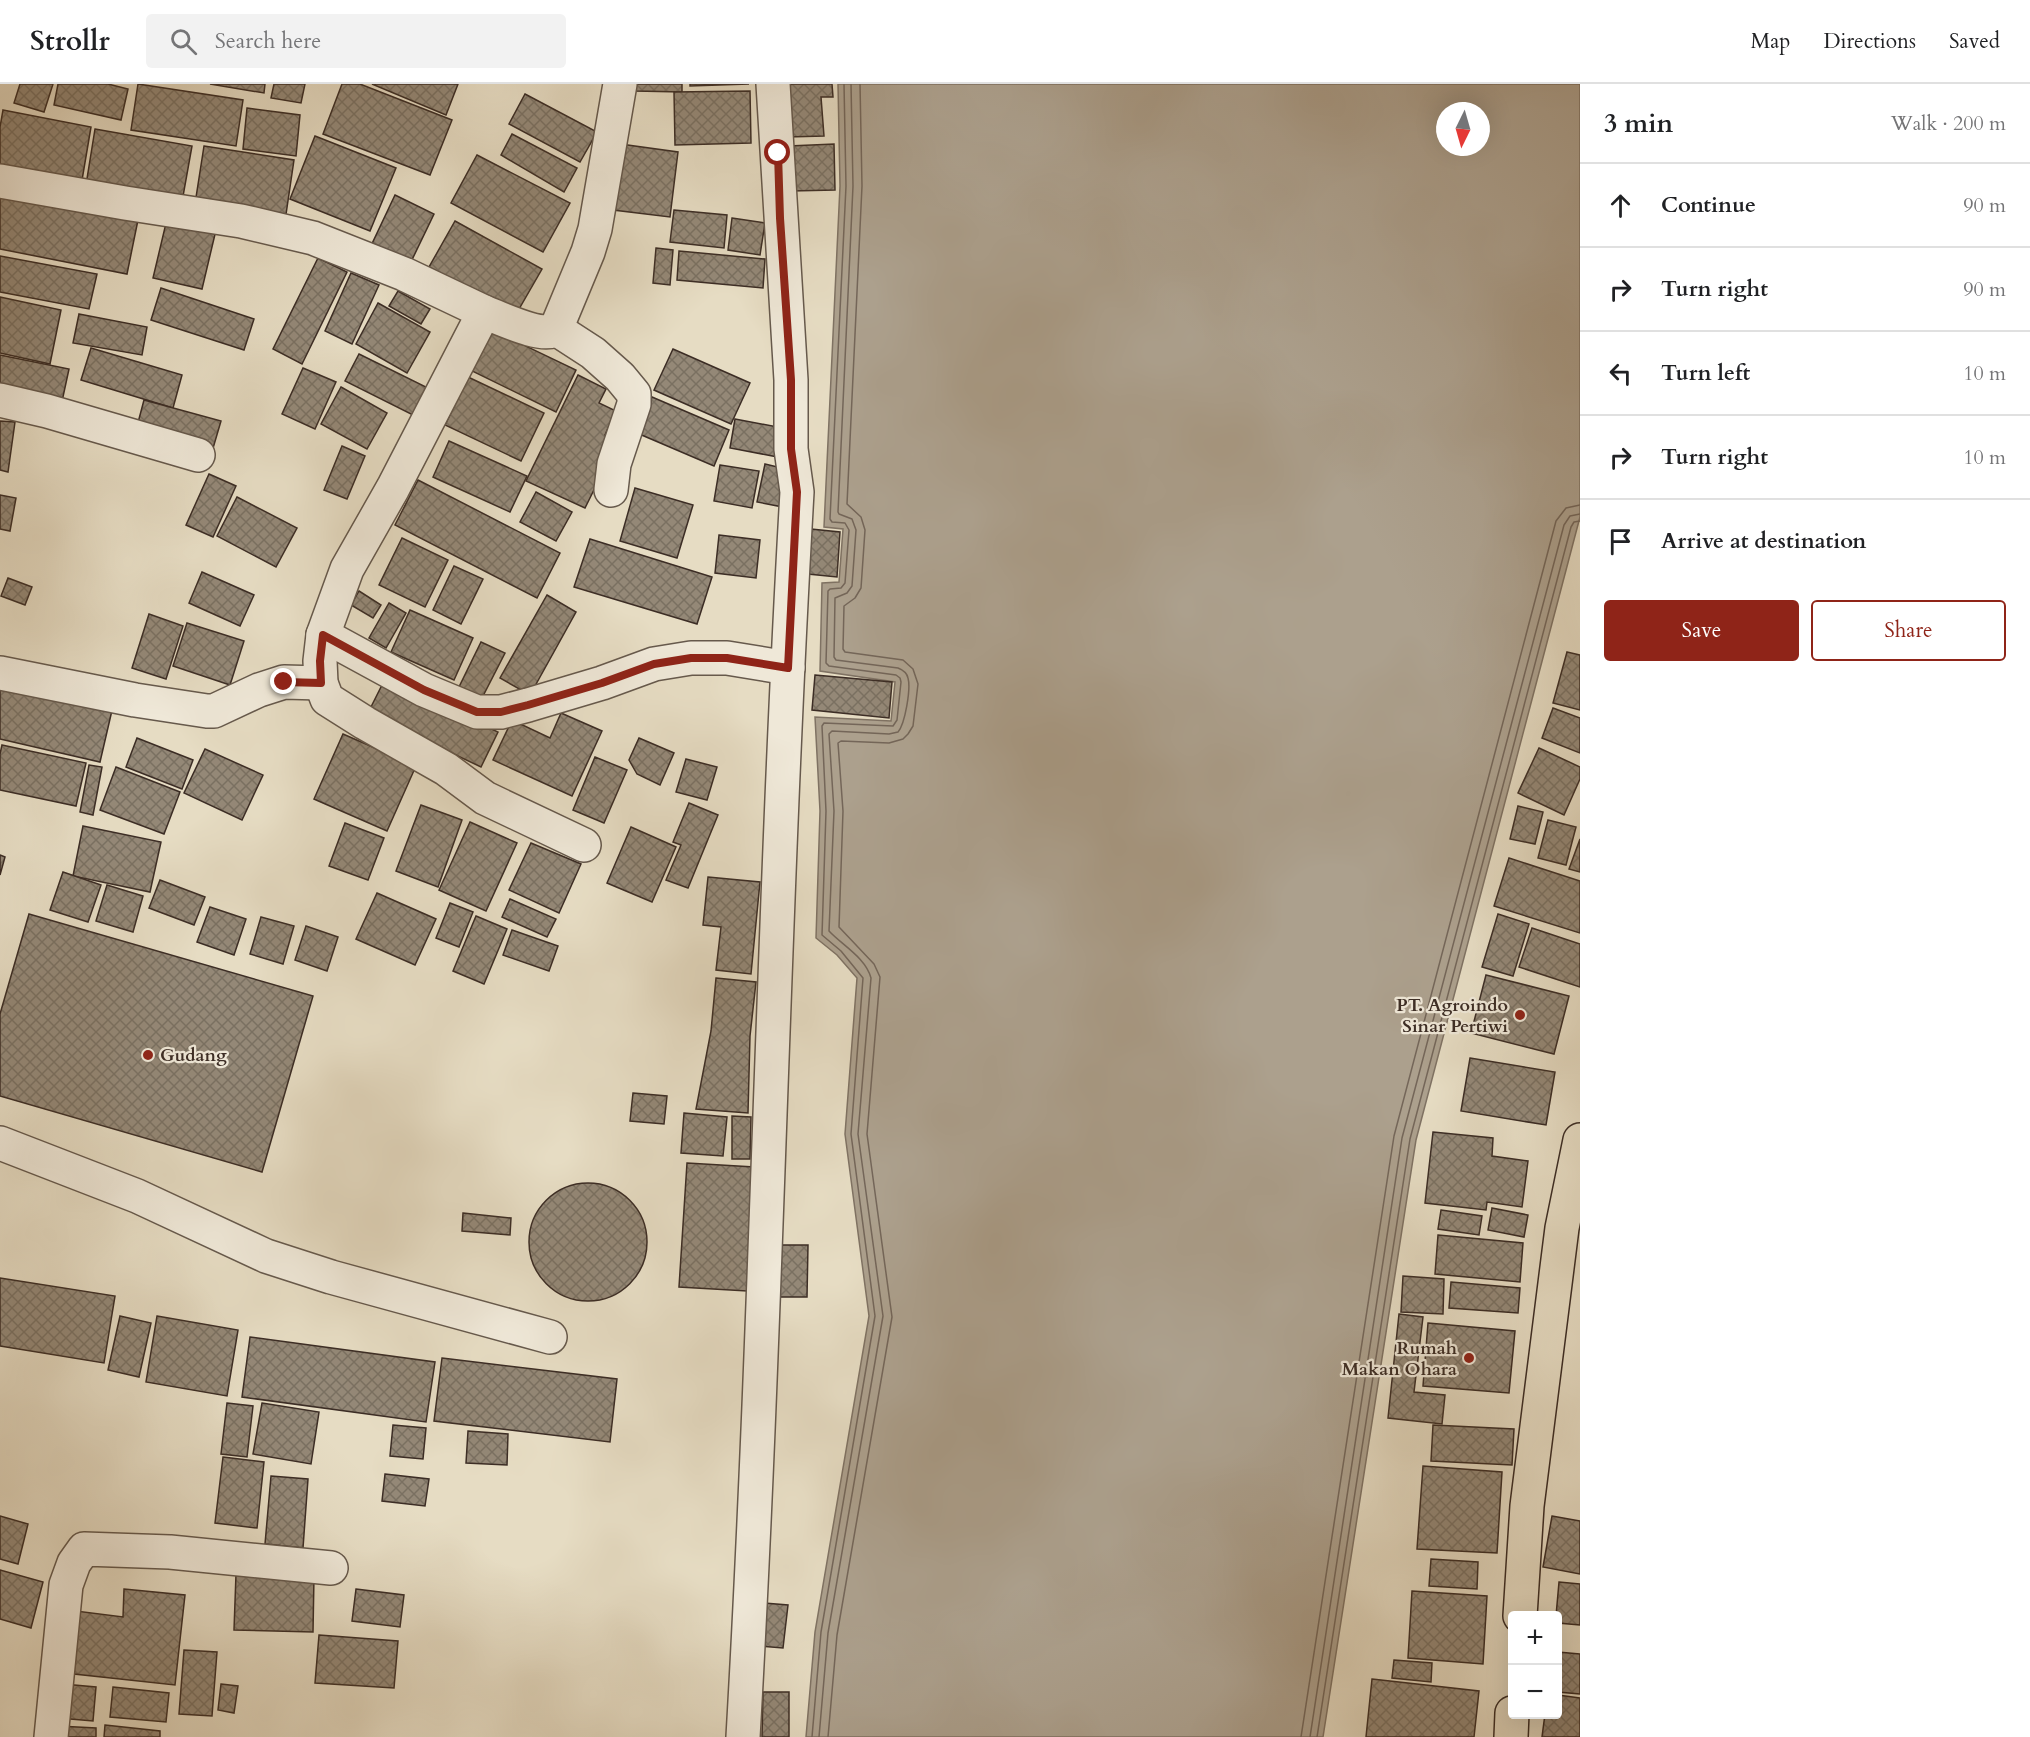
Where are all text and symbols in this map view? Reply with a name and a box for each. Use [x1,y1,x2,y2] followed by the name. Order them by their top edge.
[146,14,566,68] search box
[30,22,110,60] text: Strollr
[167,25,200,58] icon: search
[215,26,321,56] text: Search here
[1750,27,1790,56] text: Map
[1823,27,1916,56] text: Directions
[1949,27,2000,56] text: Saved
[1436,102,1490,156] north arrow
[1604,106,1673,141] text: 3 min
[1891,110,2006,137] text: Walk · 200 m
[764,139,790,165] route start
[1604,189,1637,222] icon: ahead
[1661,190,1756,220] text: Continue
[1963,192,2006,219] text: 90 m
[1604,273,1637,306] icon: right
[1661,274,1768,304] text: Turn right
[1963,276,2006,303] text: 90 m
[1604,357,1637,390] icon: left
[1661,358,1750,388] text: Turn left
[1963,360,2006,387] text: 10 m
[1604,441,1637,474] icon: right
[1661,442,1768,472] text: Turn right
[1963,444,2006,471] text: 10 m
[1604,525,1637,558] icon: arrive
[1661,526,1866,556] text: Arrive at destination
[1604,600,1799,661] button: Save
[1811,600,2006,661] button: Share
[270,668,296,694] route end
[1396,993,1508,1039] place label: PT. Agroindo Sinar Pertiwi
[1513,1008,1527,1022] marker: PT. Agroindo Sinar Pertiwi
[160,1043,227,1068] place label: Gudang
[141,1048,155,1062] marker: Gudang
[1342,1336,1457,1382] place label: Rumah Makan Ohara
[1462,1351,1476,1365] marker: Rumah Makan Ohara
[1508,1611,1562,1719] map controls
[1508,1611,1562,1665] button: +
[1508,1665,1562,1719] button: −

